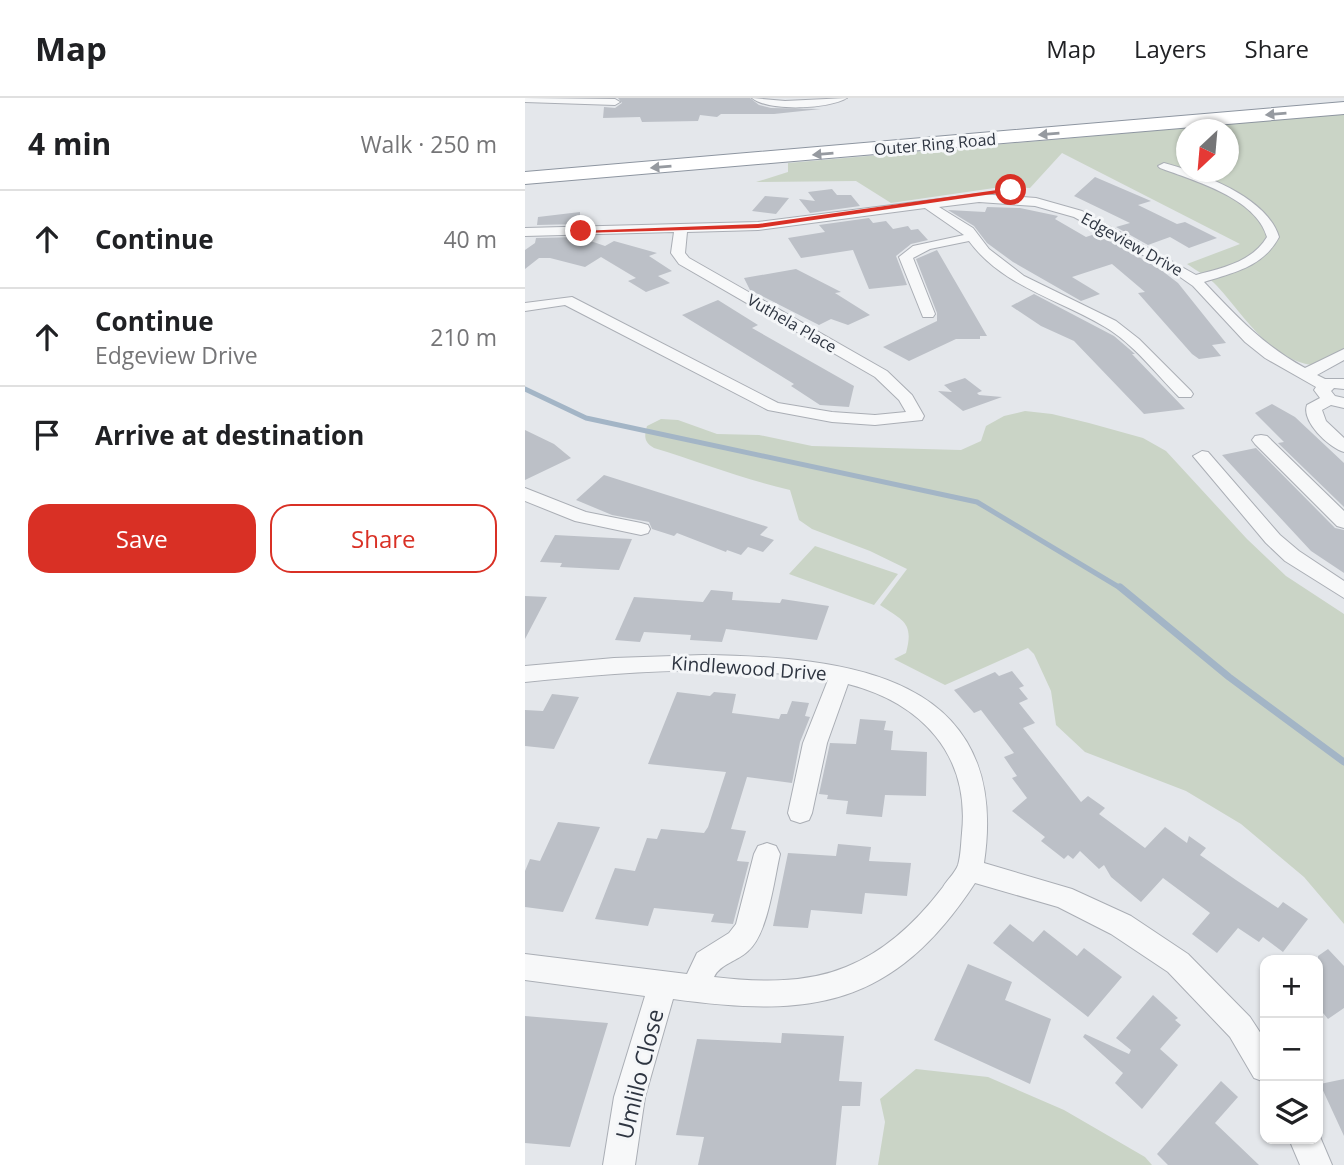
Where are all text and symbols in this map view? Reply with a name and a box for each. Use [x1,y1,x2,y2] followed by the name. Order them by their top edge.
[35,26,107,71] text: Map
[1046,32,1096,65] text: Map
[1134,32,1207,65] text: Layers
[1245,32,1309,65] text: Share
[1265,109,1287,120] one-way arrow
[1176,119,1239,182] north arrow
[28,123,111,164] text: 4 min
[360,128,497,160] text: Walk · 250 m
[873,128,997,160] street label: Outer Ring Road
[1038,129,1060,140] one-way arrow
[812,148,834,159] one-way arrow
[650,162,672,173] one-way arrow
[995,174,1026,205] route start
[1077,207,1187,281] street label: Edgeview Drive
[565,215,596,246] route end
[28,220,66,258] icon: ahead
[95,221,214,257] text: Continue
[443,223,497,255] text: 40 m
[743,288,841,358] street label: Vuthela Place
[95,303,214,339] text: Continue
[28,318,66,356] icon: ahead
[430,321,497,353] text: 210 m
[95,339,258,371] text: Edgeview Drive
[28,416,66,454] icon: arrive
[95,417,364,453] text: Arrive at destination
[28,504,256,573] button: Save
[270,504,497,573] button: Share
[670,650,828,686] street label: Kindlewood Drive
[1260,955,1323,1144] map controls
[1260,955,1323,1018] button: +
[607,1005,671,1143] street label: Umlilo Close
[1260,1018,1323,1081] button: −
[1260,1081,1323,1144] button: layers

